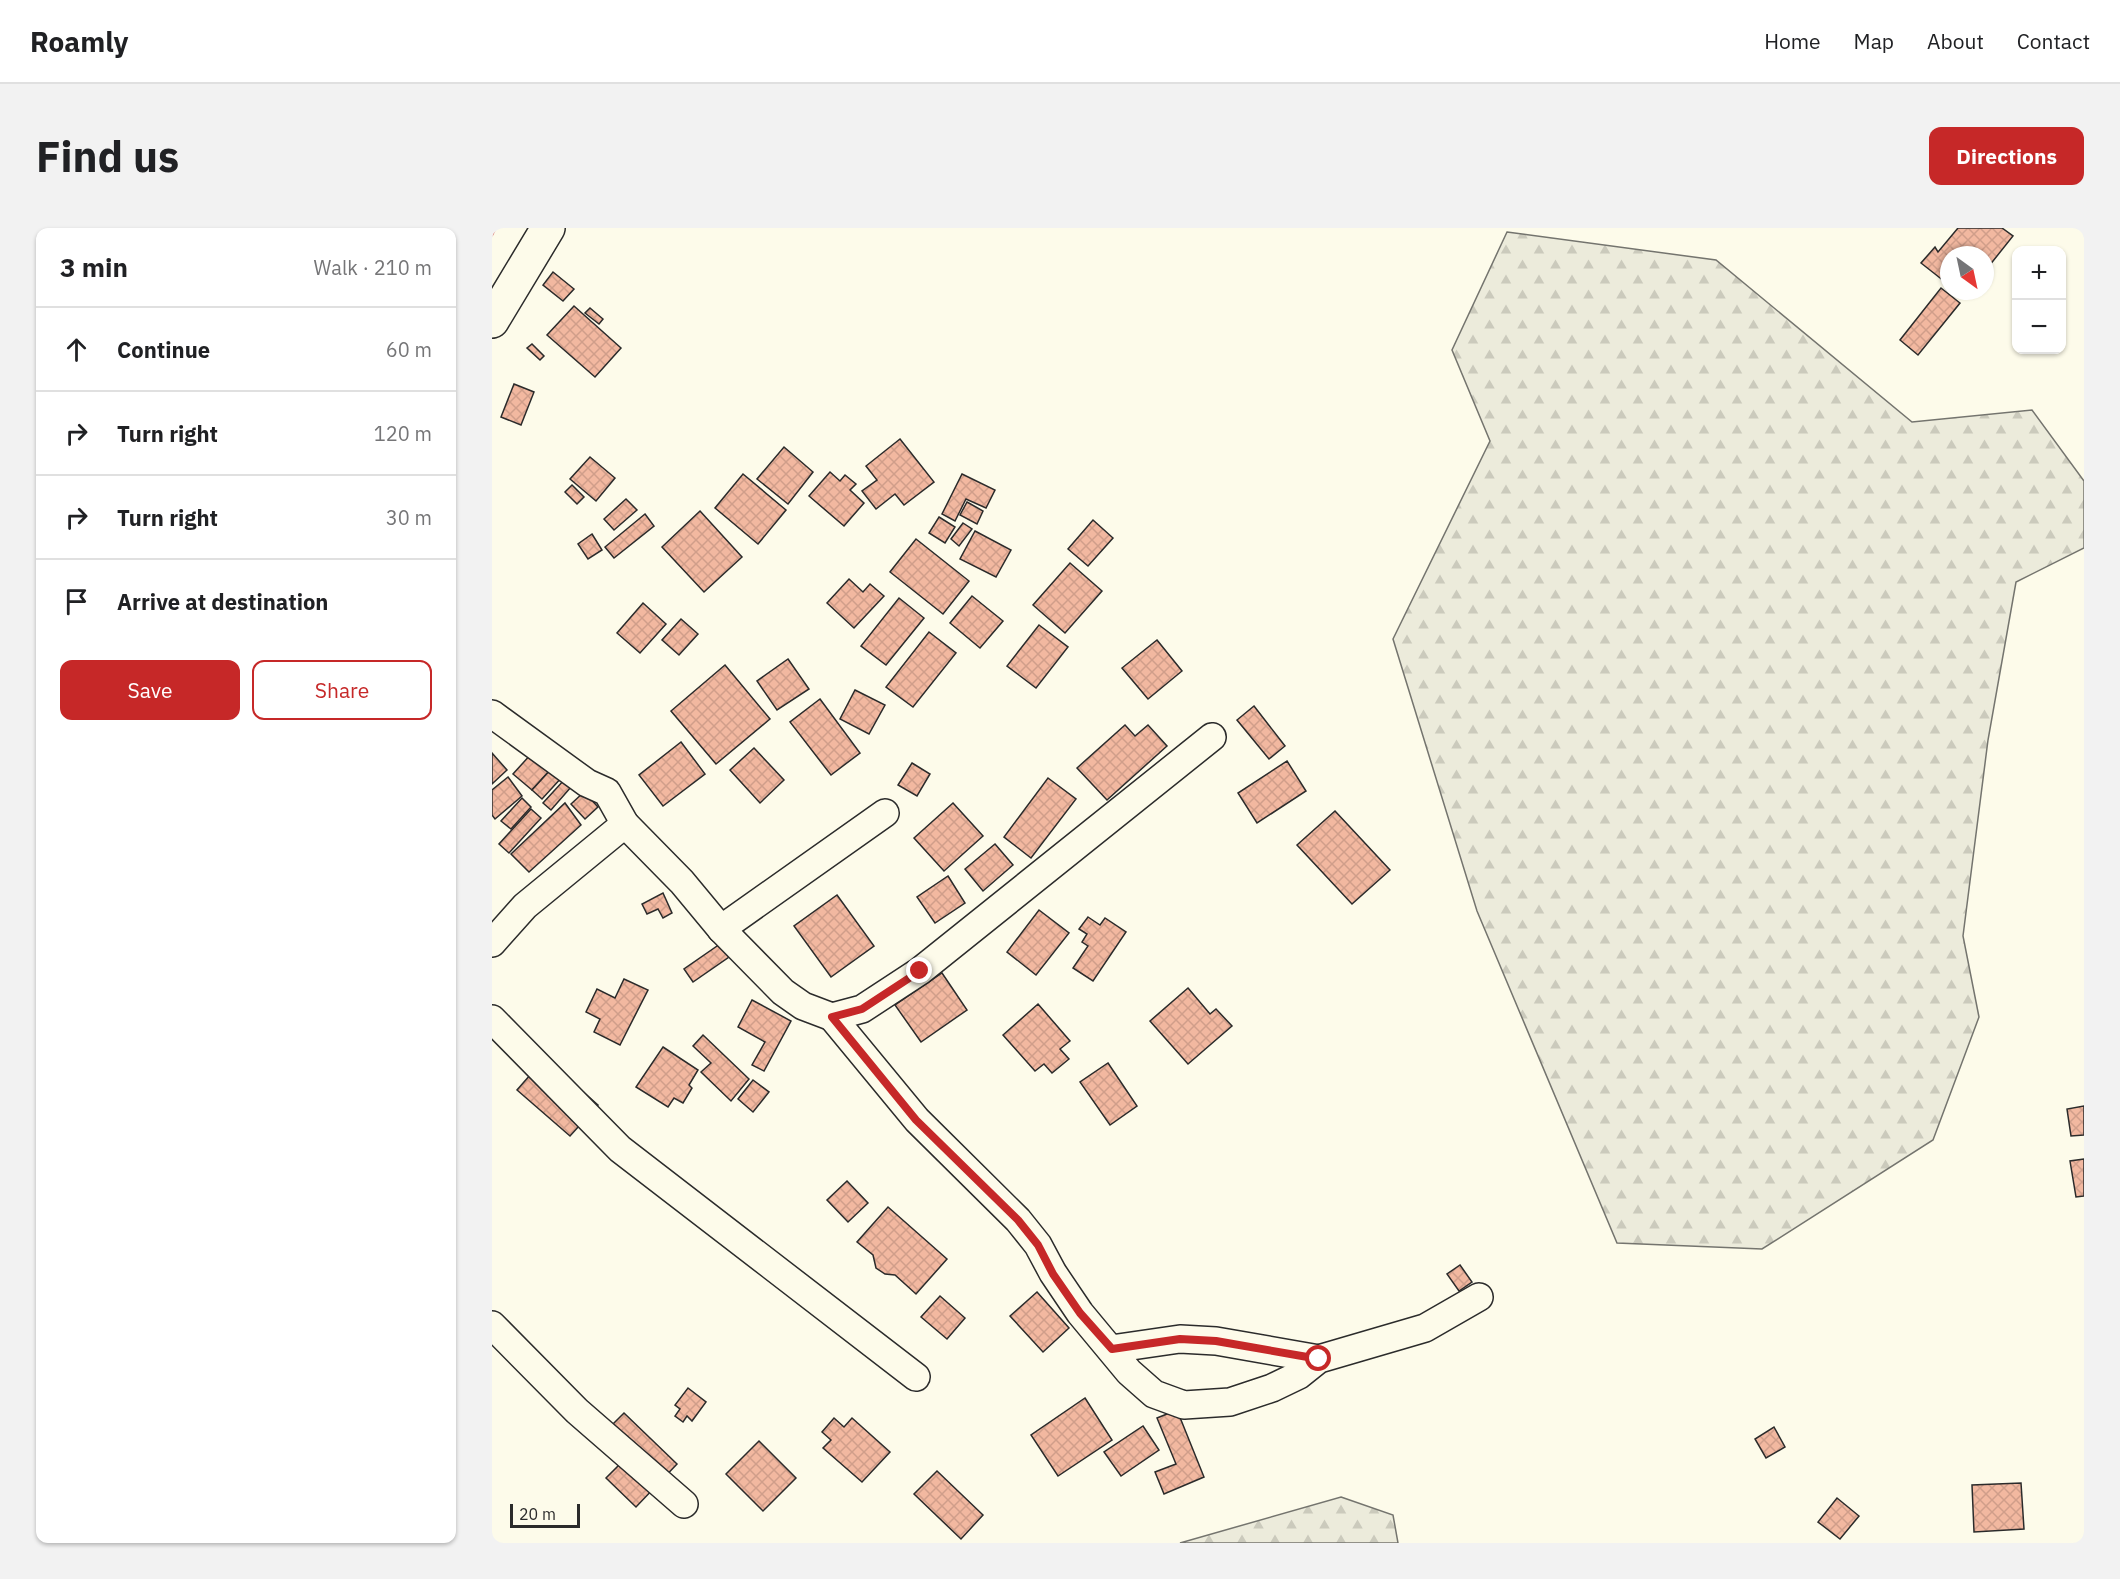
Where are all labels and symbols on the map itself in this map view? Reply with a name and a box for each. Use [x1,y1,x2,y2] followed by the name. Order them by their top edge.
[1940,246,1994,300] north arrow
[906,957,932,983] route end
[1305,1345,1331,1371] route start
[510,1501,580,1528] scale bar

